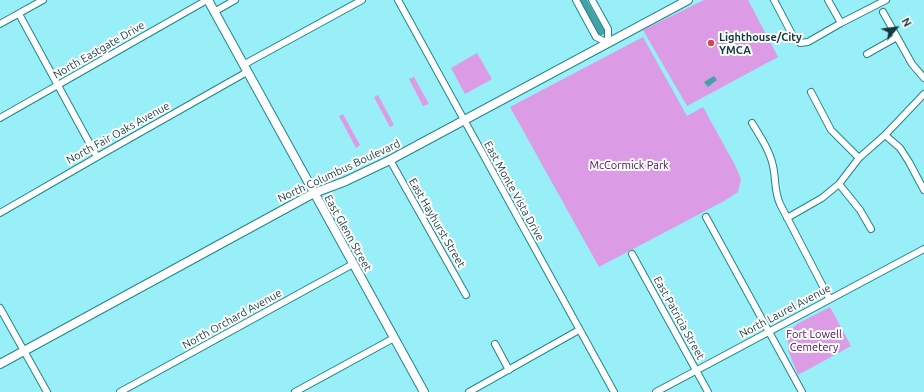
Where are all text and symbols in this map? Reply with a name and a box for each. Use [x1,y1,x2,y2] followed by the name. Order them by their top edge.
[876,8,916,48] north arrow
[899,16,914,29] text: N
[51,18,147,82] street label: North Eastgate Drive
[719,30,802,56] place label: Lighthouse/City YMCA
[706,38,716,48] marker: Lighthouse/City YMCA
[64,99,172,167] street label: North Fair Oaks Avenue
[276,137,402,205] street label: North Columbus Boulevard
[481,139,547,243] street label: East Monte Vista Drive
[589,158,669,172] park label: McCormick Park
[406,176,468,270] street label: East Hayhurst Street
[322,192,374,274] street label: East Glenn Street
[651,274,707,362] street label: East Patricia Street
[737,281,833,341] street label: North Laurel Avenue
[180,286,284,352] street label: North Orchard Avenue
[786,327,842,353] park label: Fort Lowell Cemetery

